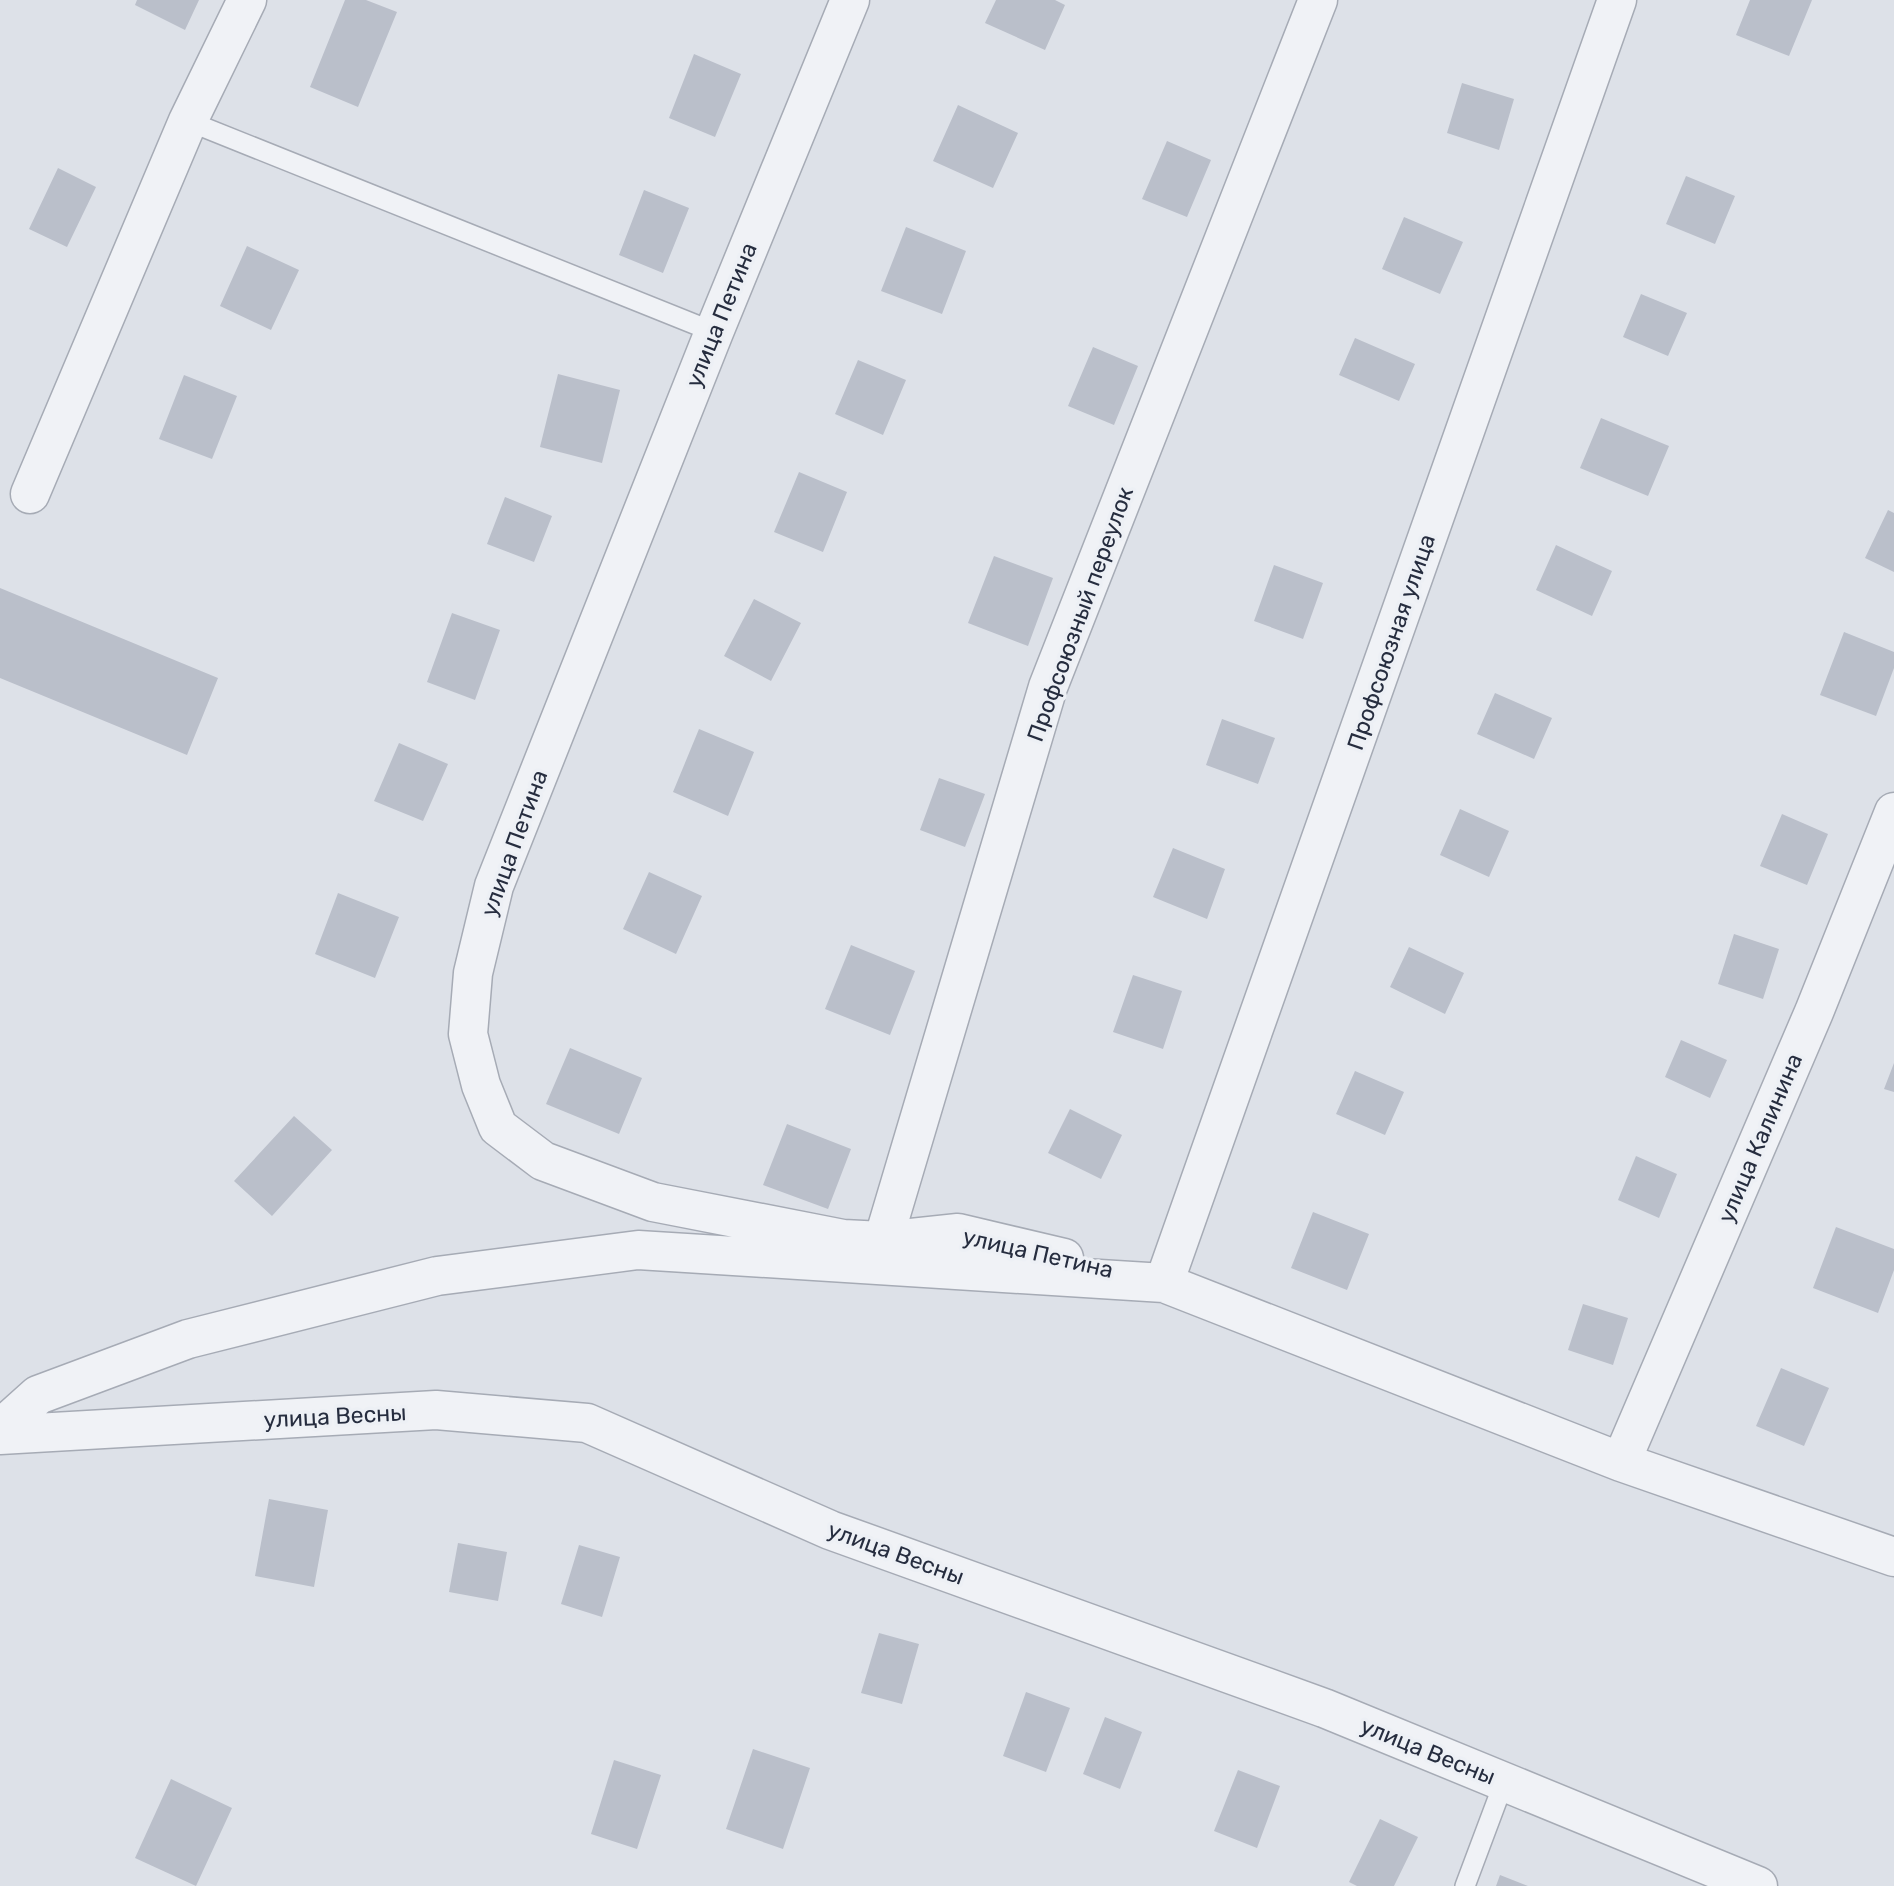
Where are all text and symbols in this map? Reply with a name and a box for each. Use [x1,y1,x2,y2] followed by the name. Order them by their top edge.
[679,239,763,391] street label: улица Петина
[1021,483,1139,745] street label: Профсоюзный переулок
[1341,530,1441,754] street label: Профсоюзная улица
[475,766,553,920] street label: улица Петина
[1712,1049,1808,1227] street label: улица Калинина
[960,1222,1116,1284] street label: улица Петина
[263,1398,407,1434] street label: улица Весны
[824,1515,968,1591] street label: улица Весны
[1356,1711,1500,1791] street label: улица Весны

